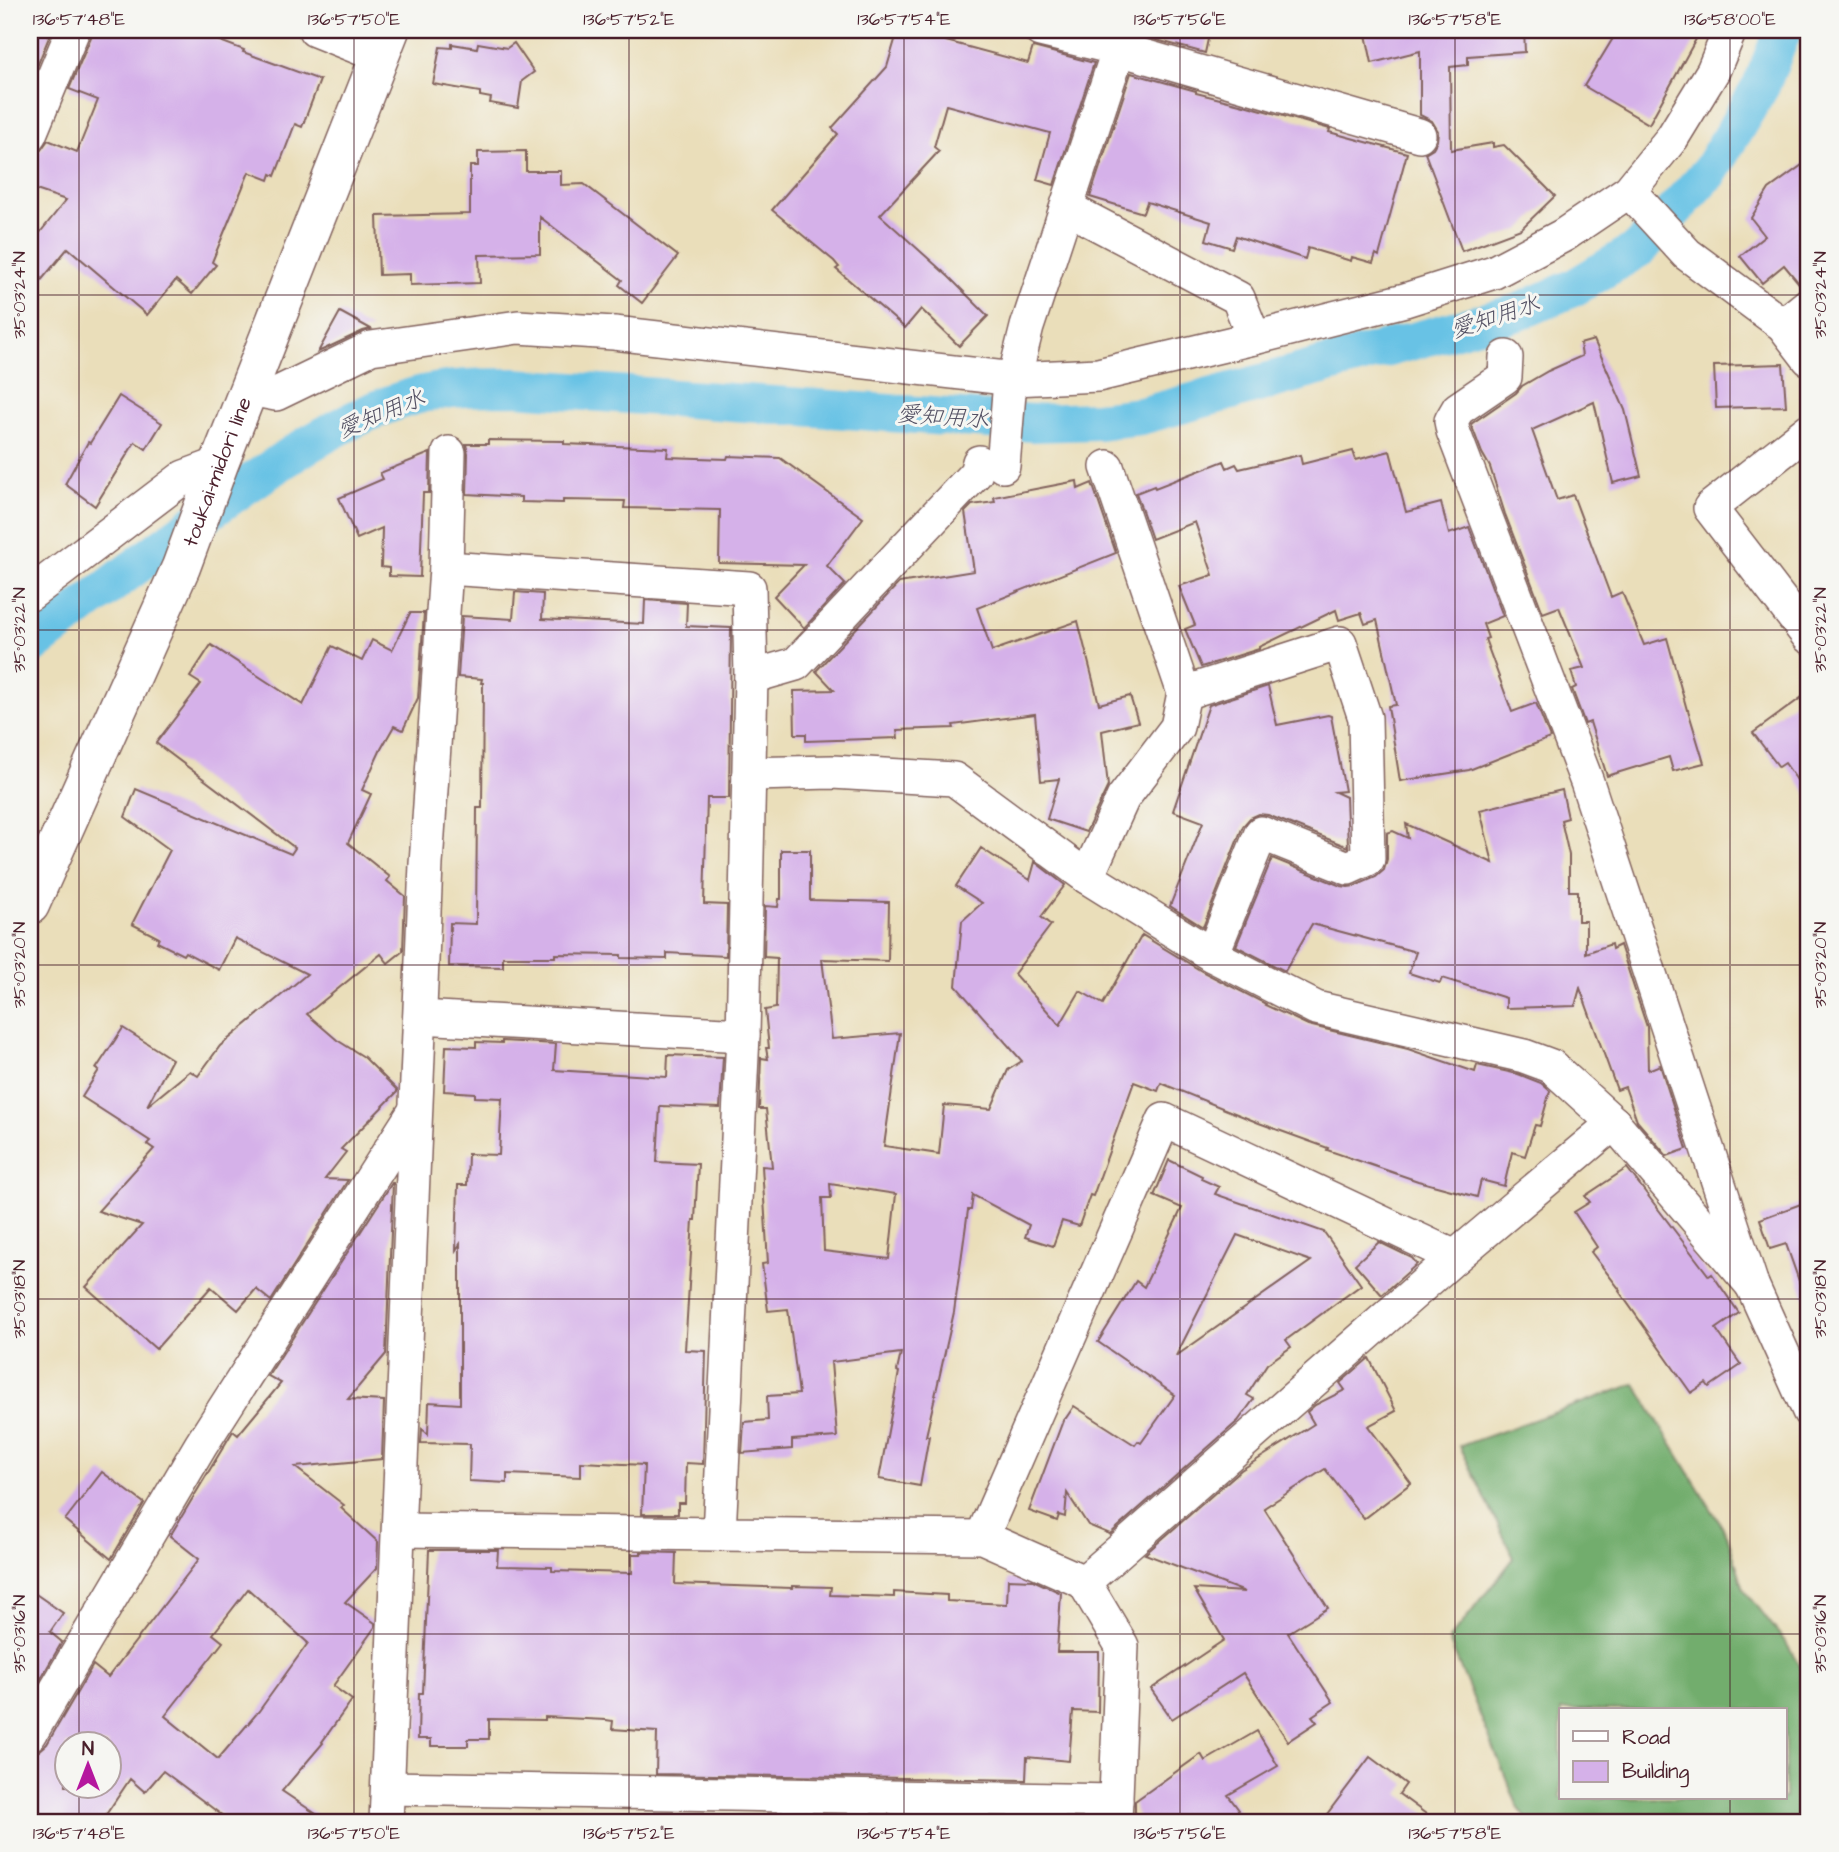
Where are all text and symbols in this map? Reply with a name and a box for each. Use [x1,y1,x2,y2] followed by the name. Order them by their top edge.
[33,7,125,32] text: 136°57'48"E
[308,7,401,32] text: 136°57'50"E
[583,7,675,32] text: 136°57'52"E
[857,7,951,32] text: 136°57'54"E
[1134,7,1227,32] text: 136°57'56"E
[1409,7,1502,32] text: 136°57'58"E
[1684,7,1776,32] text: 136°58'00"E
[7,251,32,339] text: 35°03'24"N
[1808,251,1833,339] text: 35°03'24"N
[1447,288,1544,346] water label: 愛知用水
[333,382,430,446] water label: 愛知用水
[176,393,259,551] street label: toukai-midori line
[896,398,990,436] water label: 愛知用水
[7,587,32,673] text: 35°03'22"N
[1808,587,1833,673] text: 35°03'22"N
[7,922,32,1008] text: 35°03'20"N
[1808,922,1833,1008] text: 35°03'20"N
[7,1260,32,1338] text: 35°03'18"N
[1808,1260,1833,1338] text: 35°03'18"N
[7,1595,32,1673] text: 35°03'16"N
[1808,1595,1833,1673] text: 35°03'16"N
[1559,1708,1786,1800] legend
[1622,1723,1670,1752] text: Road
[52,1730,122,1800] north arrow
[82,1736,94,1763] text: N
[1622,1757,1690,1788] text: Building
[33,1821,125,1846] text: 136°57'48"E
[308,1821,401,1846] text: 136°57'50"E
[583,1821,675,1846] text: 136°57'52"E
[857,1821,951,1846] text: 136°57'54"E
[1134,1821,1227,1846] text: 136°57'56"E
[1409,1821,1502,1846] text: 136°57'58"E

